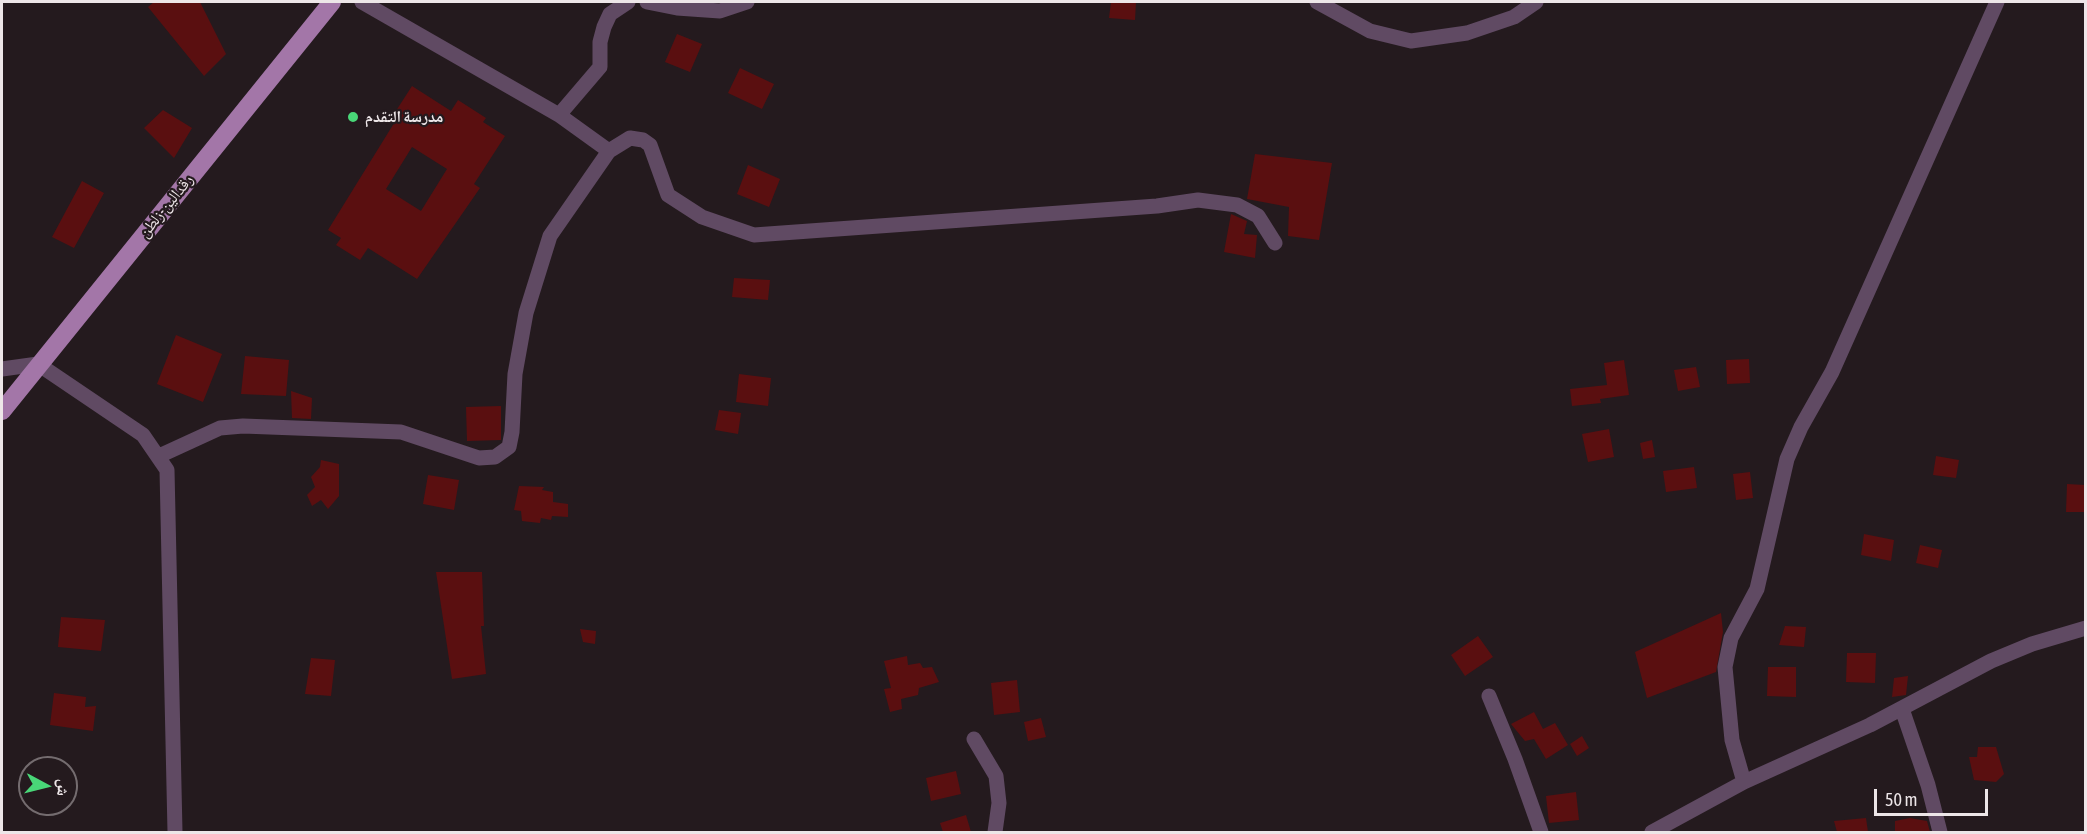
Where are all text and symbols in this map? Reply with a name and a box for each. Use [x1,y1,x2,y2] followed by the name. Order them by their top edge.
[365,107,443,127] place label: مدرسة التقدم
[346,110,360,124] marker: مدرسة التقدم
[135,171,197,241] street label: رقدالين-زلطن
[18,756,78,816] north arrow
[1877,777,1991,815] scale bar
[54,778,74,797] text: ش
[1885,789,1917,810] text: 50 m

